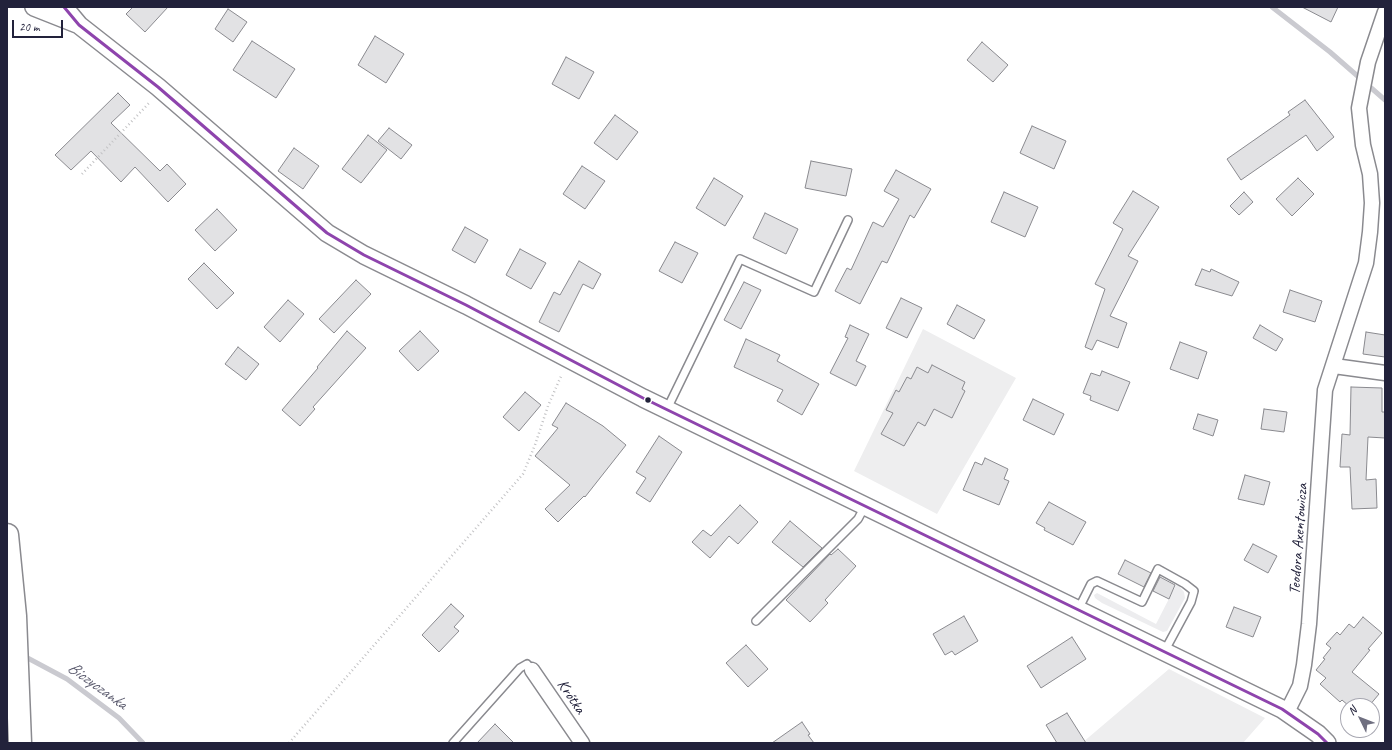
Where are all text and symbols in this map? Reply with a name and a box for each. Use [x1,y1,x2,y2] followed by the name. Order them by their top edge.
[14,12,65,38] scale bar
[19,19,39,35] text: 20 m
[643,395,653,405] unlabelled marker
[1286,483,1312,595] street label: Teodora Axentowicza
[63,658,131,714] water label: Biczyczanka
[553,676,589,718] street label: Krótka
[1340,698,1380,738] north arrow
[1345,703,1359,718] text: N

